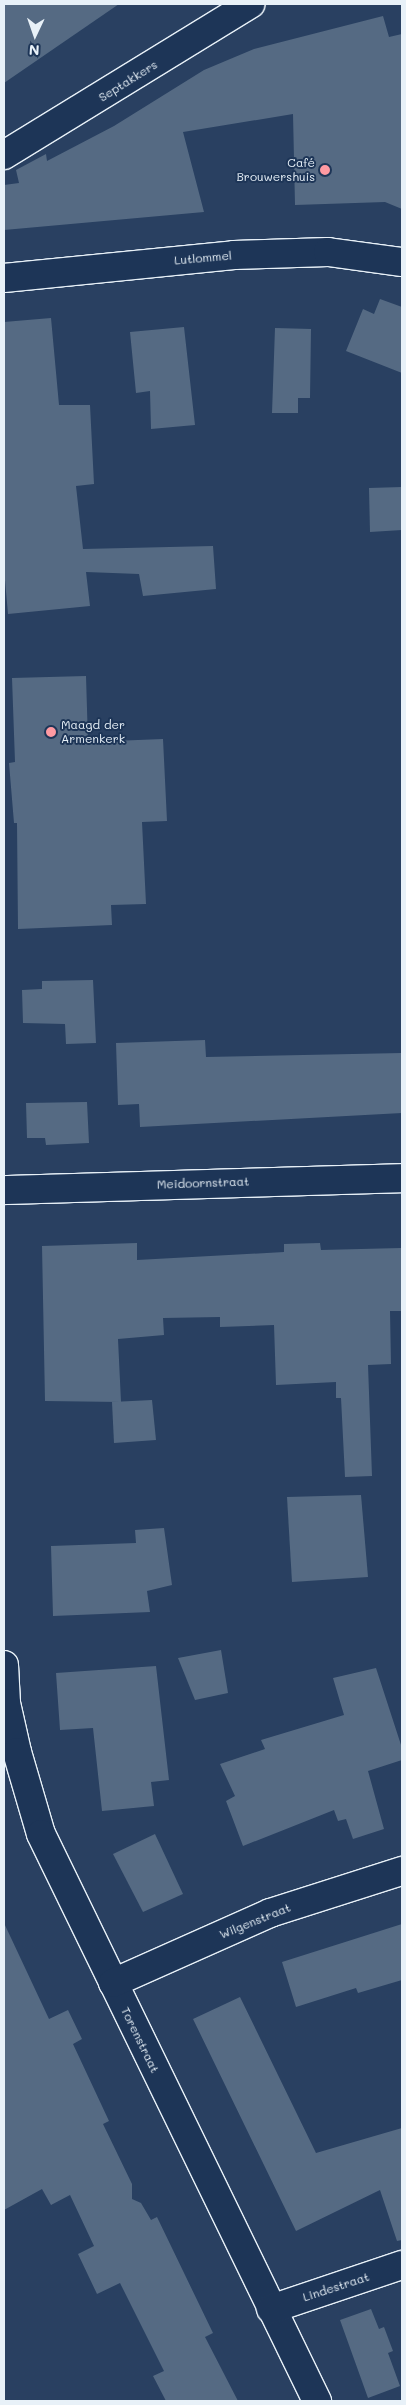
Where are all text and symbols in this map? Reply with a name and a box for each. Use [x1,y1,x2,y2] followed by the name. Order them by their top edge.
[10,10,60,60] north arrow
[28,41,40,60] text: N
[96,57,160,105] street label: Septakkers
[236,156,315,184] place label: Café Brouwershuis
[319,164,331,176] marker: Café Brouwershuis
[174,248,232,268] street label: Lutlommel
[61,718,125,746] place label: Maagd der Armenkerk
[45,726,57,738] marker: Maagd der Armenkerk
[157,1174,249,1192] street label: Meidoornstraat
[217,1900,293,1942] street label: Wilgenstraat
[118,2005,162,2075] street label: Torenstraat
[301,2269,371,2305] street label: Lindestraat

